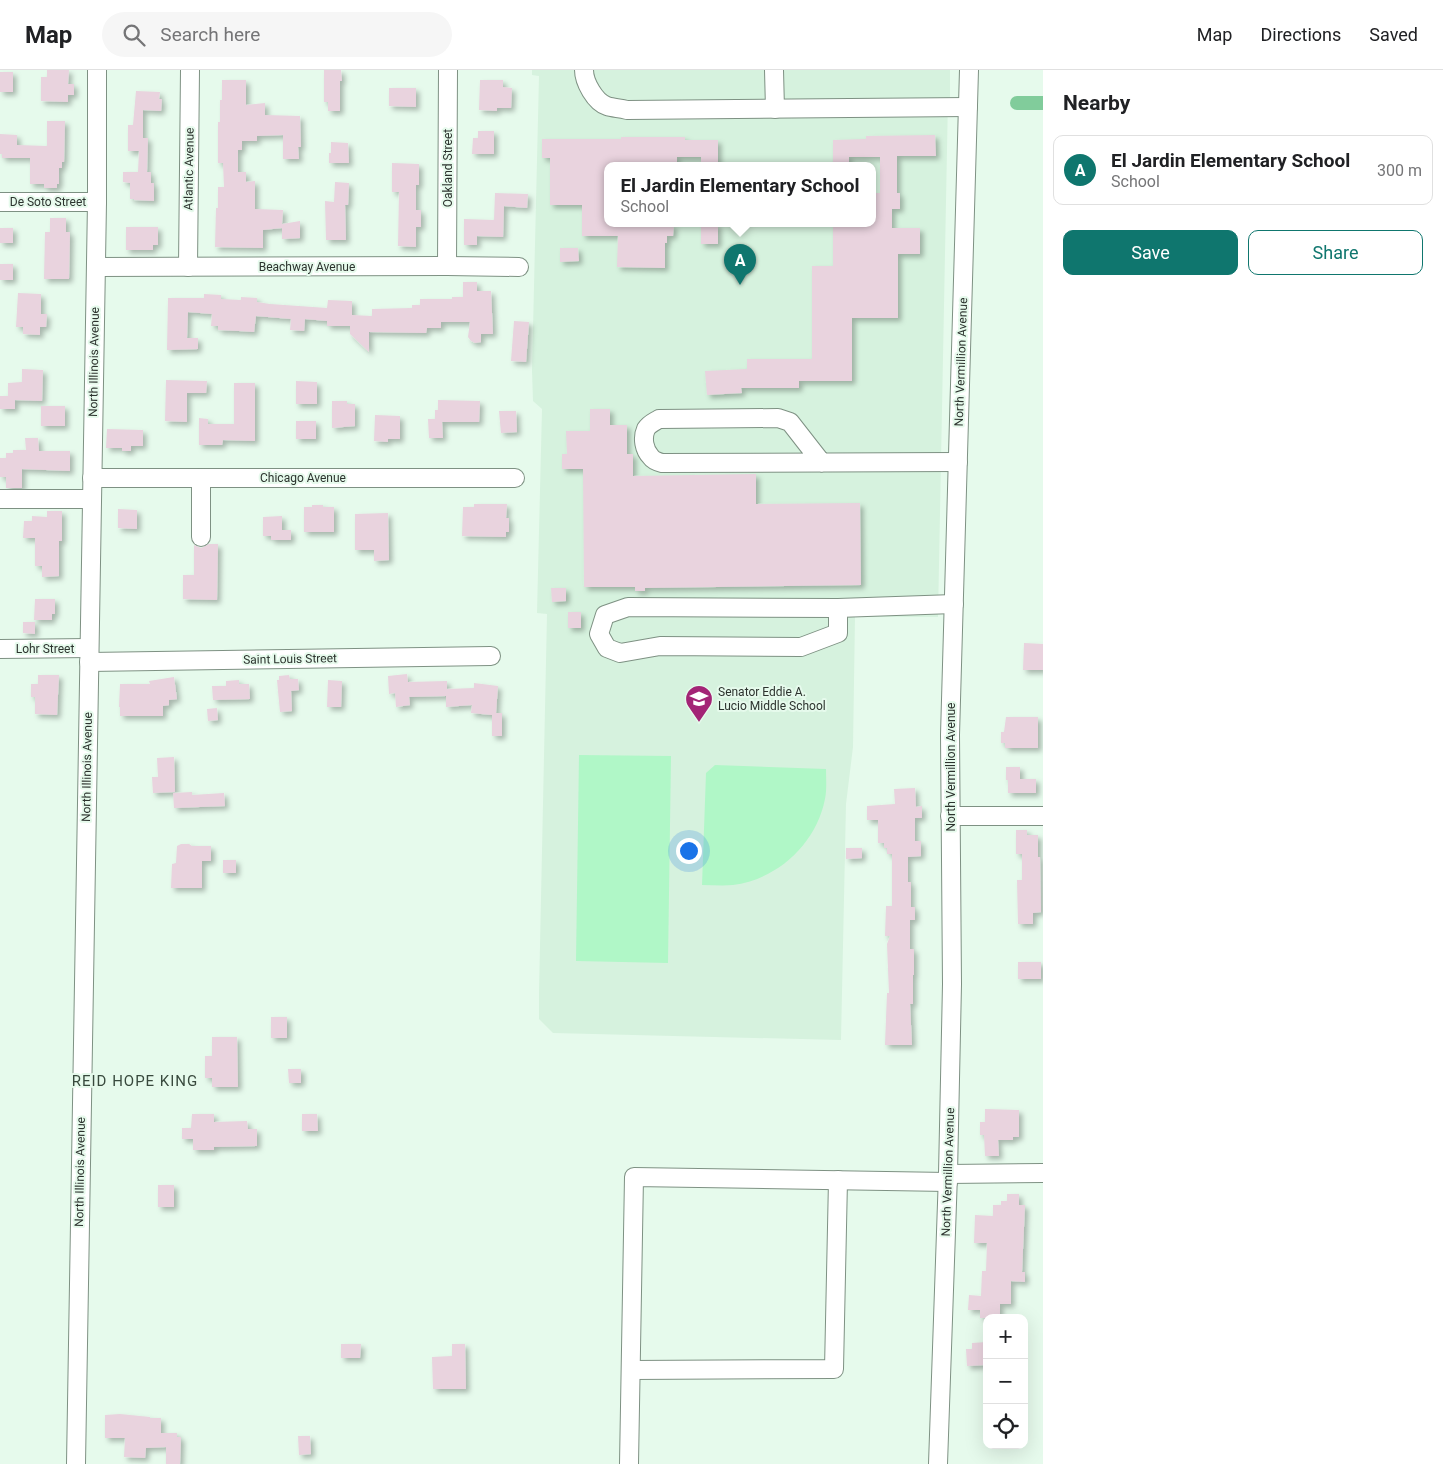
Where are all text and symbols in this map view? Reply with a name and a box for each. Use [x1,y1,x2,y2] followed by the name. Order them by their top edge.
[102,12,452,57] search box
[25,21,72,49] text: Map
[120,21,148,49] icon: search
[160,23,260,46] text: Search here
[1197,24,1232,45] text: Map
[1260,24,1341,45] text: Directions
[1369,24,1418,45] text: Saved
[1063,91,1130,115] text: Nearby
[181,127,197,211] street label: Atlantic Avenue
[441,129,455,207] street label: Oakland Street
[1111,149,1350,172] text: El Jardin Elementary School
[1075,161,1085,180] text: A
[1377,161,1422,180] text: 300 m
[604,162,876,227] popup
[1111,172,1160,191] text: School
[620,174,860,197] text: El Jardin Elementary School
[10,195,86,209] street label: De Soto Street
[620,197,669,216] text: School
[1063,230,1238,275] button: Save
[1248,230,1423,275] button: Share
[724,244,756,285] pin: A
[259,260,355,274] street label: Beachway Avenue
[952,297,970,427] street label: North Vermillion Avenue
[86,307,102,417] street label: North Illinois Avenue
[260,471,346,485] street label: Chicago Avenue
[16,642,74,656] street label: Lohr Street
[243,651,337,667] street label: Saint Louis Street
[684,684,714,723] school or university icon: Senator Eddie A. Lucio Middle School
[718,685,826,713] place label: Senator Eddie A. Lucio Middle School
[944,703,958,831] street label: North Vermillion Avenue
[79,712,95,822] street label: North Illinois Avenue
[676,838,702,864] your location
[72,1072,198,1090] district label: REID HOPE KING
[939,1107,957,1237] street label: North Vermillion Avenue
[72,1117,88,1227] street label: North Illinois Avenue
[983,1314,1028,1449] map controls
[983,1314,1028,1359] button: +
[983,1359,1028,1404] button: −
[983,1404,1028,1449] button: locate

